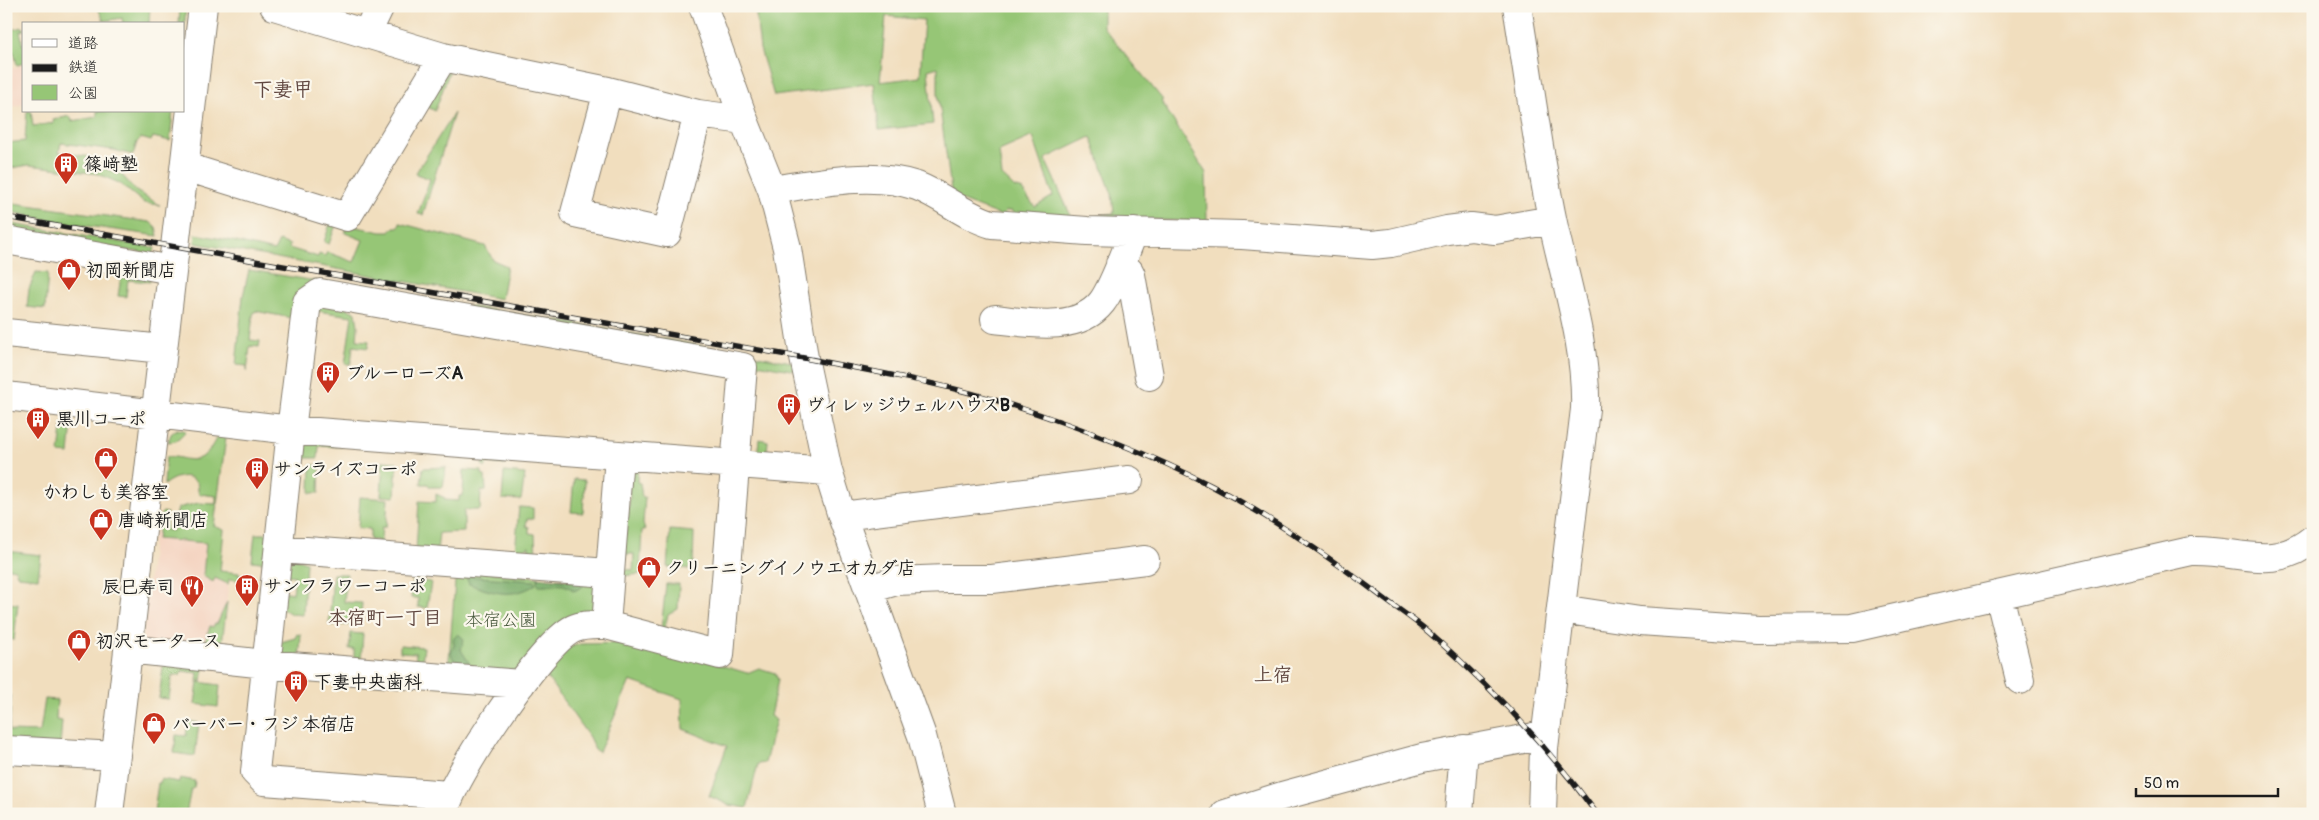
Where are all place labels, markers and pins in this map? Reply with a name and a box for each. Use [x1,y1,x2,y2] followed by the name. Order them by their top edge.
[53,151,79,185] building icon: 篠﨑塾
[84,153,138,176] place label: 篠﨑塾
[56,257,82,291] shop icon: 初岡新聞店
[86,259,176,282] place label: 初岡新聞店
[315,360,341,394] building icon: ブルーローズA
[346,362,463,385] place label: ブルーローズA
[776,392,802,426] building icon: ヴィレッジウェルハウスB
[806,394,1010,417] place label: ヴィレッジウェルハウスB
[25,406,51,440] building icon: 黒川コーポ
[56,408,146,431] place label: 黒川コーポ
[93,446,119,480] shop icon: かわしも美容室
[244,456,270,490] building icon: サンライズコーポ
[274,458,417,481] place label: サンライズコーポ
[43,481,169,504] place label: かわしも美容室
[88,507,114,541] shop icon: 唐崎新聞店
[118,509,208,532] place label: 唐崎新聞店
[636,555,662,589] shop icon: クリーニングイノウエオカダ店
[666,557,915,580] place label: クリーニングイノウエオカダ店
[234,573,260,607] building icon: サンフラワーコーポ
[179,574,205,608] restaurant icon: 辰巳寿司
[264,575,426,598] place label: サンフラワーコーポ
[102,576,174,599] place label: 辰巳寿司
[66,628,92,662] shop icon: 初沢モータース
[96,630,221,653] place label: 初沢モータース
[283,669,309,703] building icon: 下妻中央歯科
[314,671,422,694] place label: 下妻中央歯科
[141,711,167,745] shop icon: バーバー・フジ 本宿店
[172,713,356,736] place label: バーバー・フジ 本宿店

